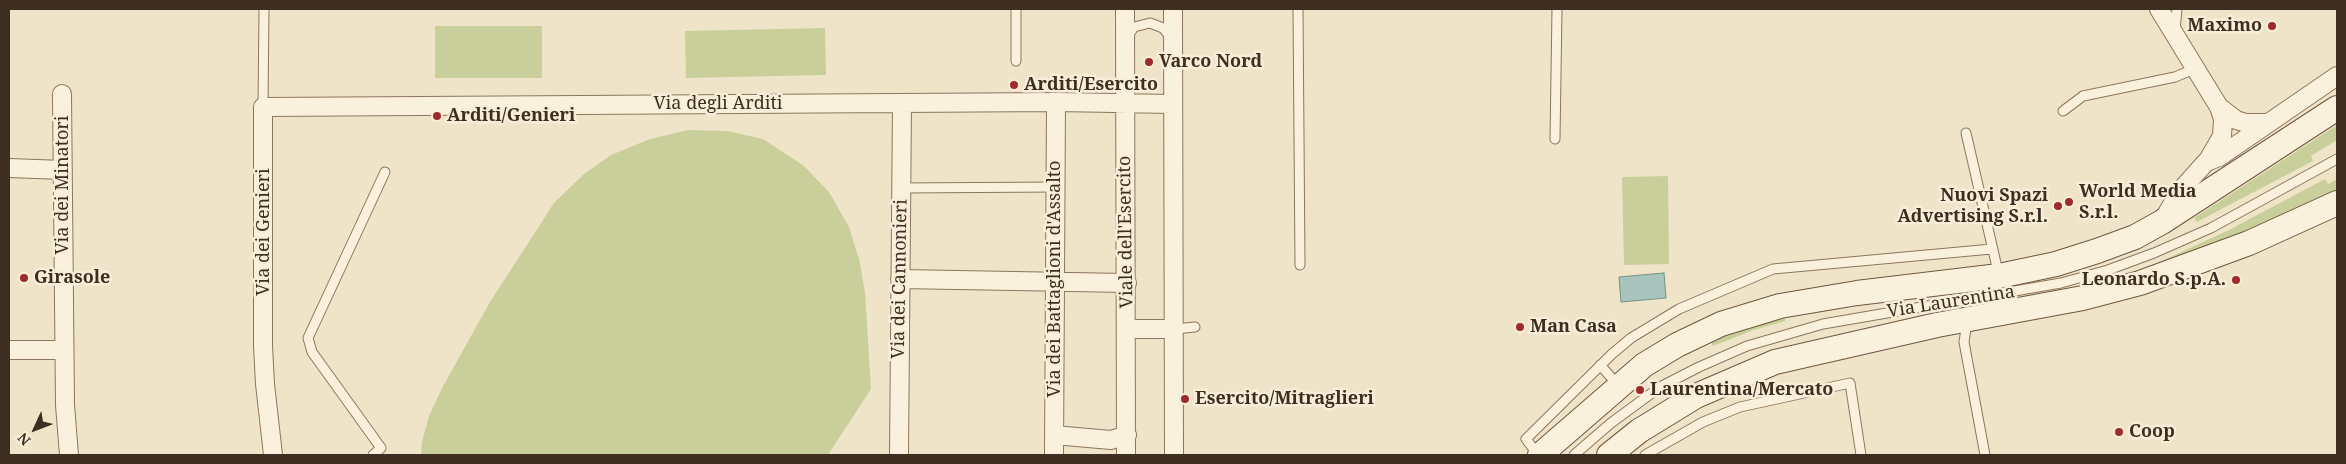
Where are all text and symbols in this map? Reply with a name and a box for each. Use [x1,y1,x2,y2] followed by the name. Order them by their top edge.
[2187,15,2262,37] place label: Maximo
[2266,20,2278,32] marker: Maximo
[1159,51,1262,73] place label: Varco Nord
[1143,56,1155,68] marker: Varco Nord
[1024,74,1158,96] place label: Arditi/Esercito
[1008,79,1020,91] marker: Arditi/Esercito
[653,93,783,115] street label: Via degli Arditi
[447,105,575,127] place label: Arditi/Genieri
[431,110,443,122] marker: Arditi/Genieri
[52,115,74,255] street label: Via dei Minatori
[1114,156,1138,308] street label: Viale dell'Esercito
[1044,161,1066,397] street label: Via dei Battaglioni d'Assalto
[253,168,275,296] street label: Via dei Genieri
[2079,181,2197,223] place label: World Media S.r.l.
[1898,185,2048,228] place label: Nuovi Spazi Advertising S.r.l.
[2063,196,2075,208] marker: World Media S.r.l.
[888,199,912,359] street label: Via dei Cannonieri
[2052,200,2064,212] marker: Nuovi Spazi Advertising S.r.l.
[34,267,110,289] place label: Girasole
[2082,269,2226,291] place label: Leonardo S.p.A.
[18,272,30,284] marker: Girasole
[2230,274,2242,286] marker: Leonardo S.p.A.
[1886,281,2016,323] street label: Via Laurentina
[1530,316,1617,338] place label: Man Casa
[1514,321,1526,333] marker: Man Casa
[1650,379,1833,401] place label: Laurentina/Mercato
[1634,384,1646,396] marker: Laurentina/Mercato
[1195,388,1374,410] place label: Esercito/Mitraglieri
[1179,393,1191,405] marker: Esercito/Mitraglieri
[10,404,60,454] north arrow
[2129,421,2175,443] place label: Coop
[2113,426,2125,438] marker: Coop
[13,429,34,450] text: N

